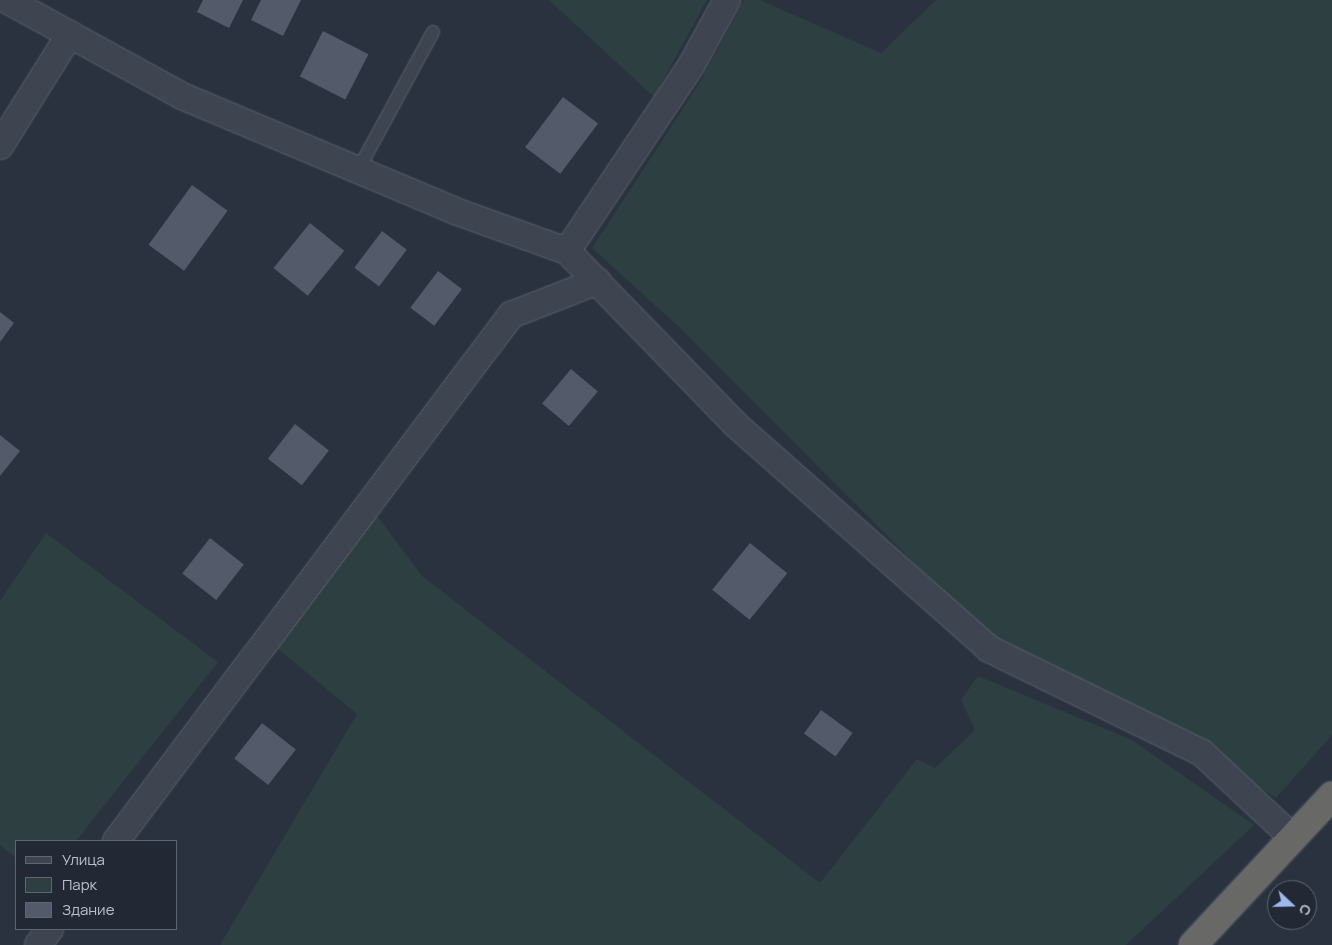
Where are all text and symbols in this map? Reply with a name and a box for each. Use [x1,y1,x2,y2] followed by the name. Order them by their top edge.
[15,840,178,930] legend
[62,849,105,870] text: Улица
[62,874,97,895] text: Парк
[1267,880,1317,930] north arrow
[62,899,114,920] text: Здание
[1295,902,1316,918] text: С

